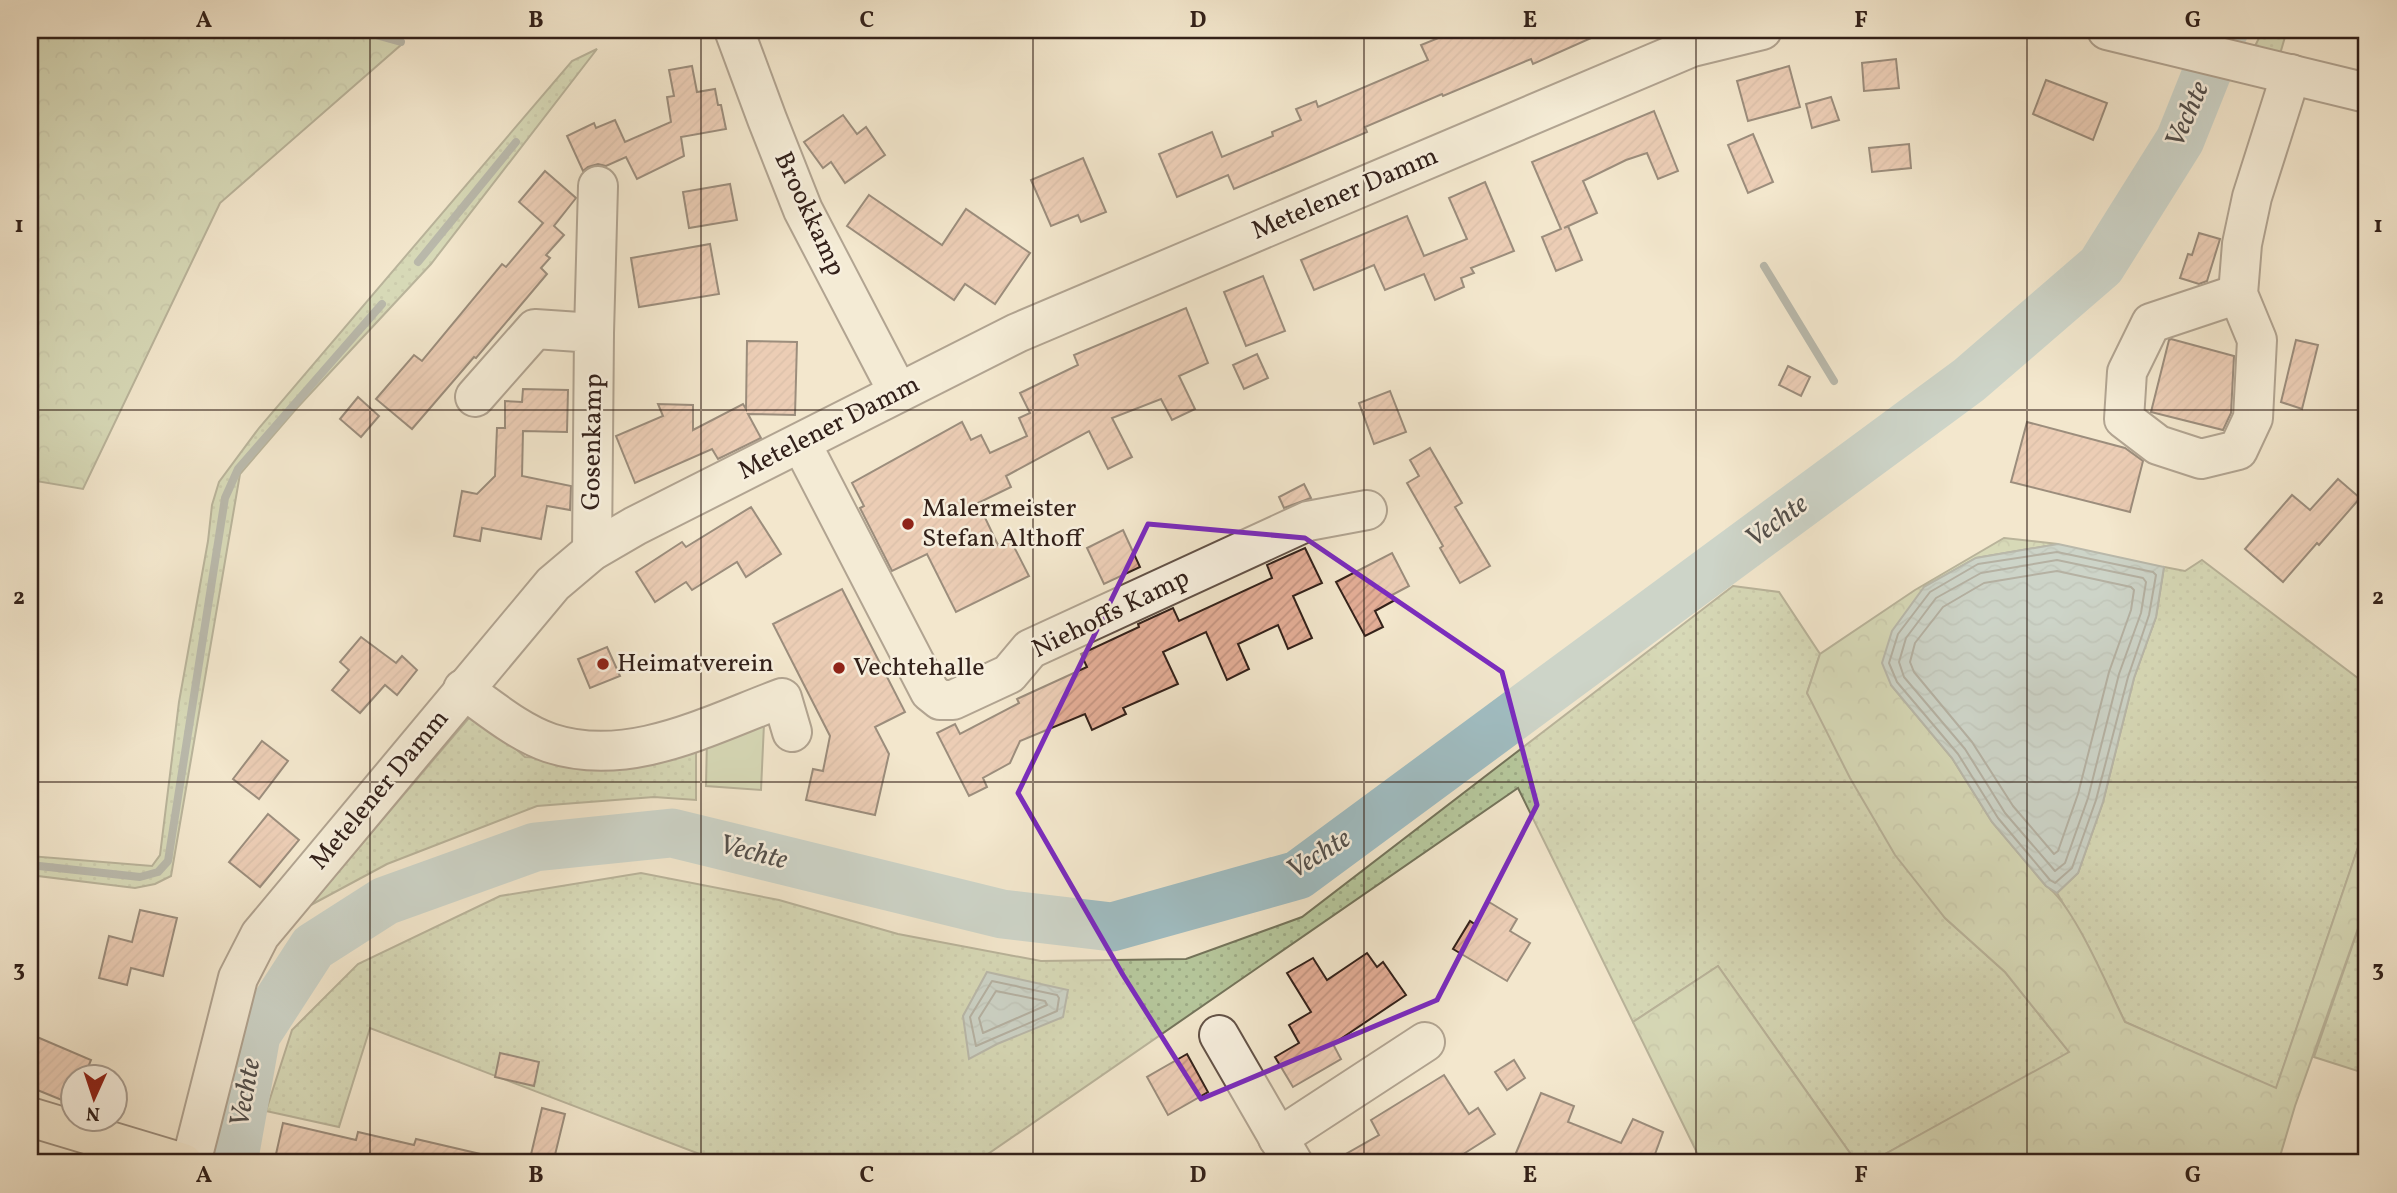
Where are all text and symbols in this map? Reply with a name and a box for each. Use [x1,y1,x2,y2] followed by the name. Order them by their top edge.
[196,5,212,37] text: A
[528,5,544,37] text: B
[860,5,874,37] text: C
[1190,5,1207,37] text: D
[1523,5,1537,37] text: E
[1854,5,1868,37] text: F
[2185,5,2201,37] text: G
[2156,75,2220,155] water label: Vechte
[1246,139,1444,249] street label: Metelener Damm
[764,146,854,282] street label: Brookkamp
[14,210,24,242] text: 1
[2373,210,2383,242] text: 1
[732,367,926,489] street label: Metelener Damm
[574,373,612,511] street label: Gosenkamp
[1737,486,1817,558] water label: Vechte
[922,491,1085,557] place label: Malermeister Stefan Althoff
[900,516,916,532] marker: Malermeister Stefan Althoff
[1026,560,1196,668] street label: Niehoffs Kamp
[13,582,25,614] text: 2
[2372,582,2384,614] text: 2
[617,646,774,682] place label: Heimatverein
[853,650,985,686] place label: Vechtehalle
[595,656,611,672] marker: Heimatverein
[831,660,847,676] marker: Vechtehalle
[302,702,458,878] street label: Metelener Damm
[1279,820,1359,890] water label: Vechte
[714,826,792,880] water label: Vechte
[13,954,25,986] text: 3
[2372,954,2384,986] text: 3
[221,1055,271,1131] water label: Vechte
[60,1064,130,1134] north arrow
[85,1100,101,1126] text: N
[196,1160,212,1192] text: A
[528,1160,544,1192] text: B
[860,1160,874,1192] text: C
[1190,1160,1207,1192] text: D
[1523,1160,1537,1192] text: E
[1854,1160,1868,1192] text: F
[2185,1160,2201,1192] text: G

